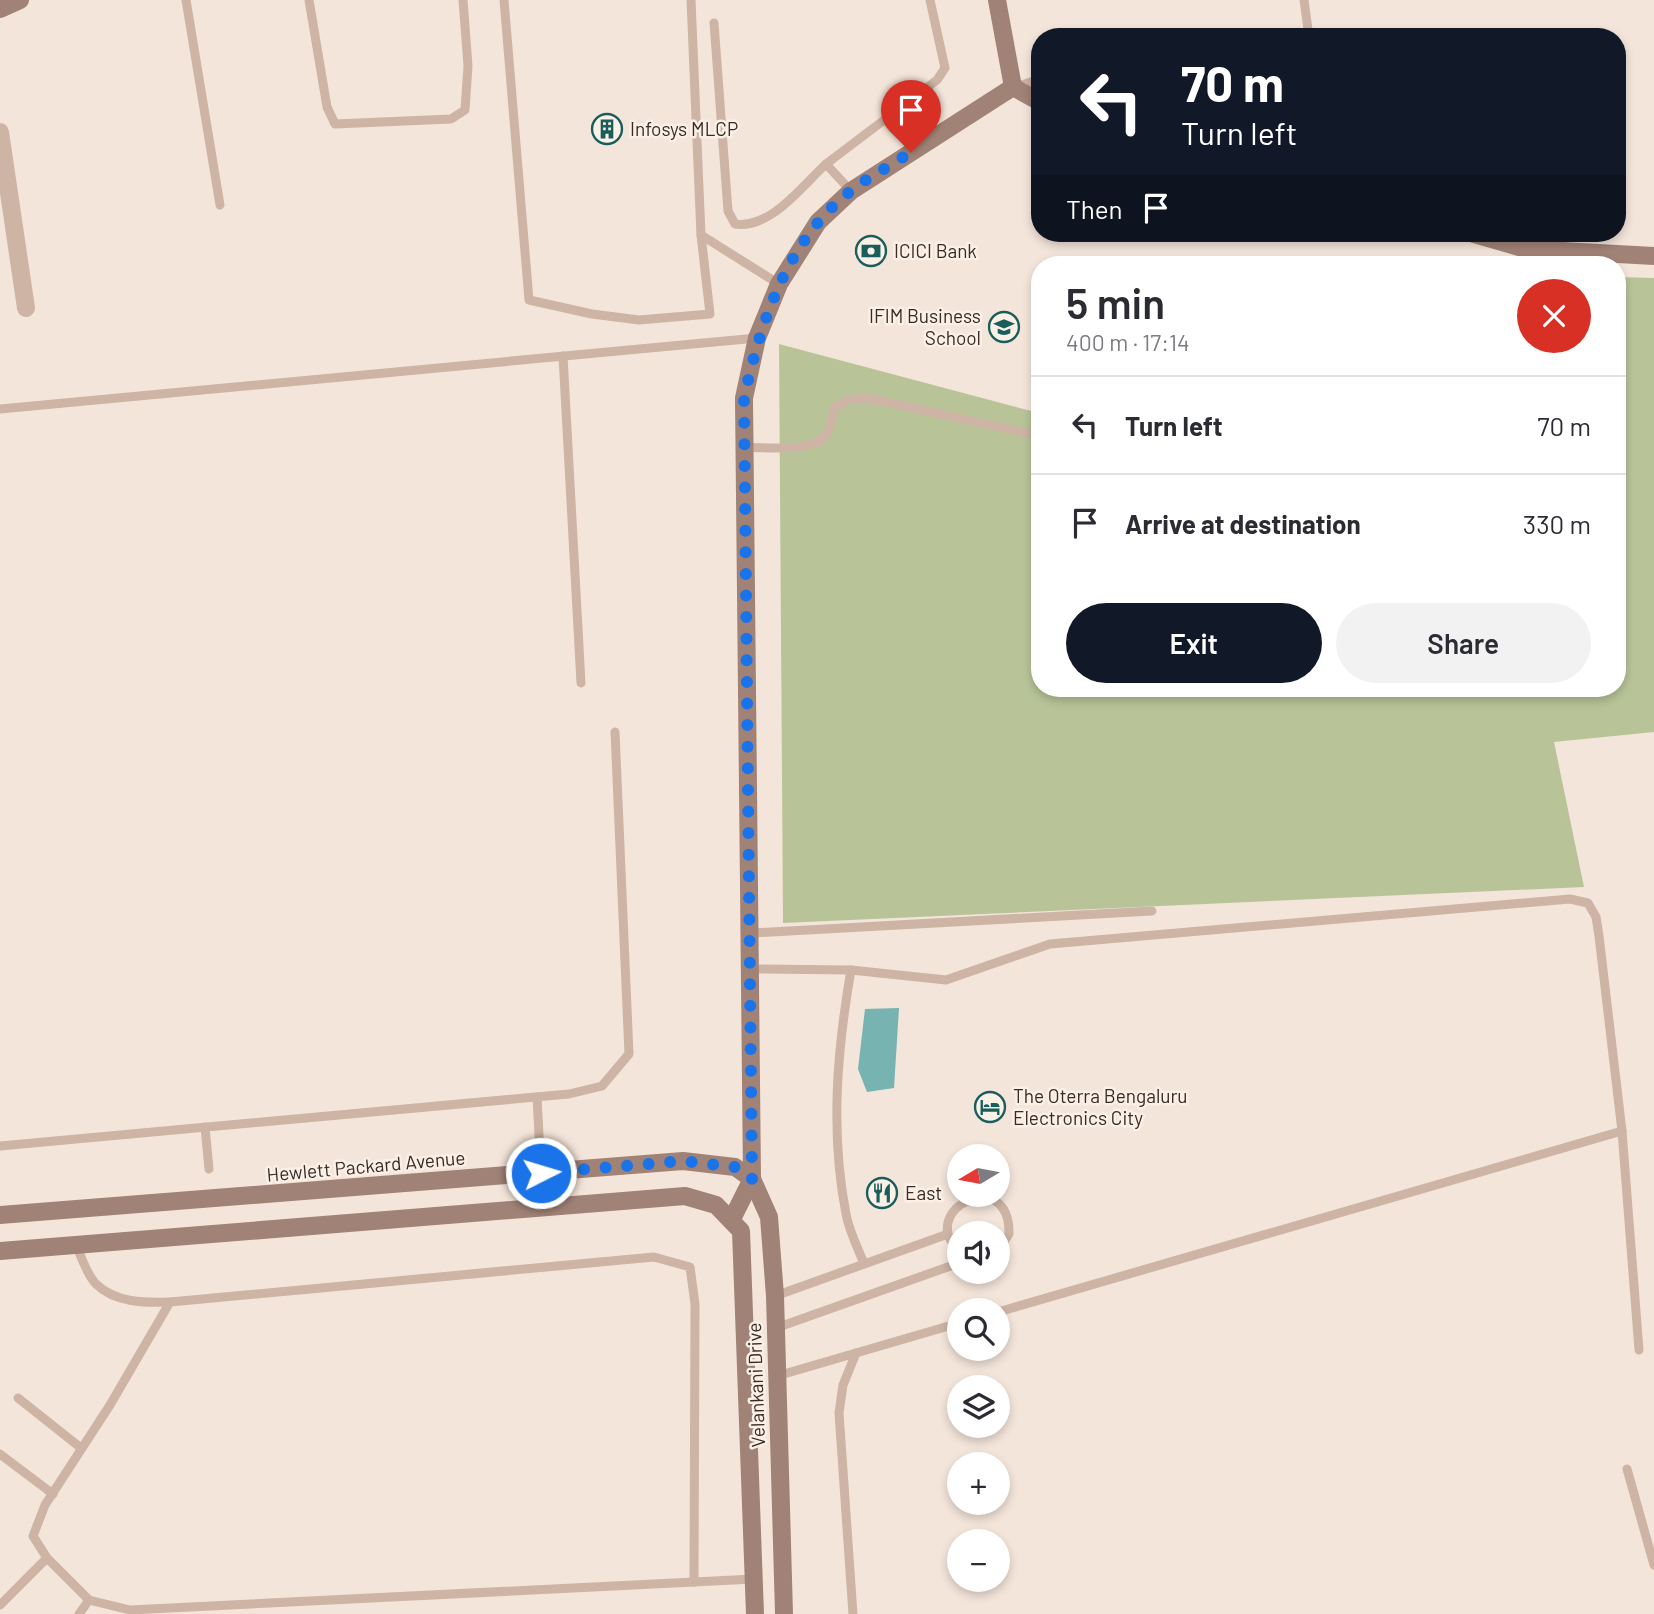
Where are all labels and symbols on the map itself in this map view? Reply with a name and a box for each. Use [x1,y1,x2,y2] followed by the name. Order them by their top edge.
[881,80,941,152] pin
[590,112,624,146] building icon: Infosys MLCP
[630,117,738,140] place label: Infosys MLCP
[854,234,888,268] bank icon: ICICI Bank
[894,239,977,262] place label: ICICI Bank
[869,304,981,349] place label: IFIM Business School
[987,310,1021,344] school or university icon: IFIM Business School
[1013,1084,1188,1129] place label: The Oterra Bengaluru Electronics City
[973,1090,1007,1124] hotel icon: The Oterra Bengaluru Electronics City
[504,1136,578,1210] position arrow
[947,1144,1010,1208] north arrow
[266,1145,466,1186] street label: Hewlett Packard Avenue
[865,1176,899,1210] restaurant icon: East
[905,1181,942,1204] place label: East
[742,1322,769,1448] street label: Velankani Drive

